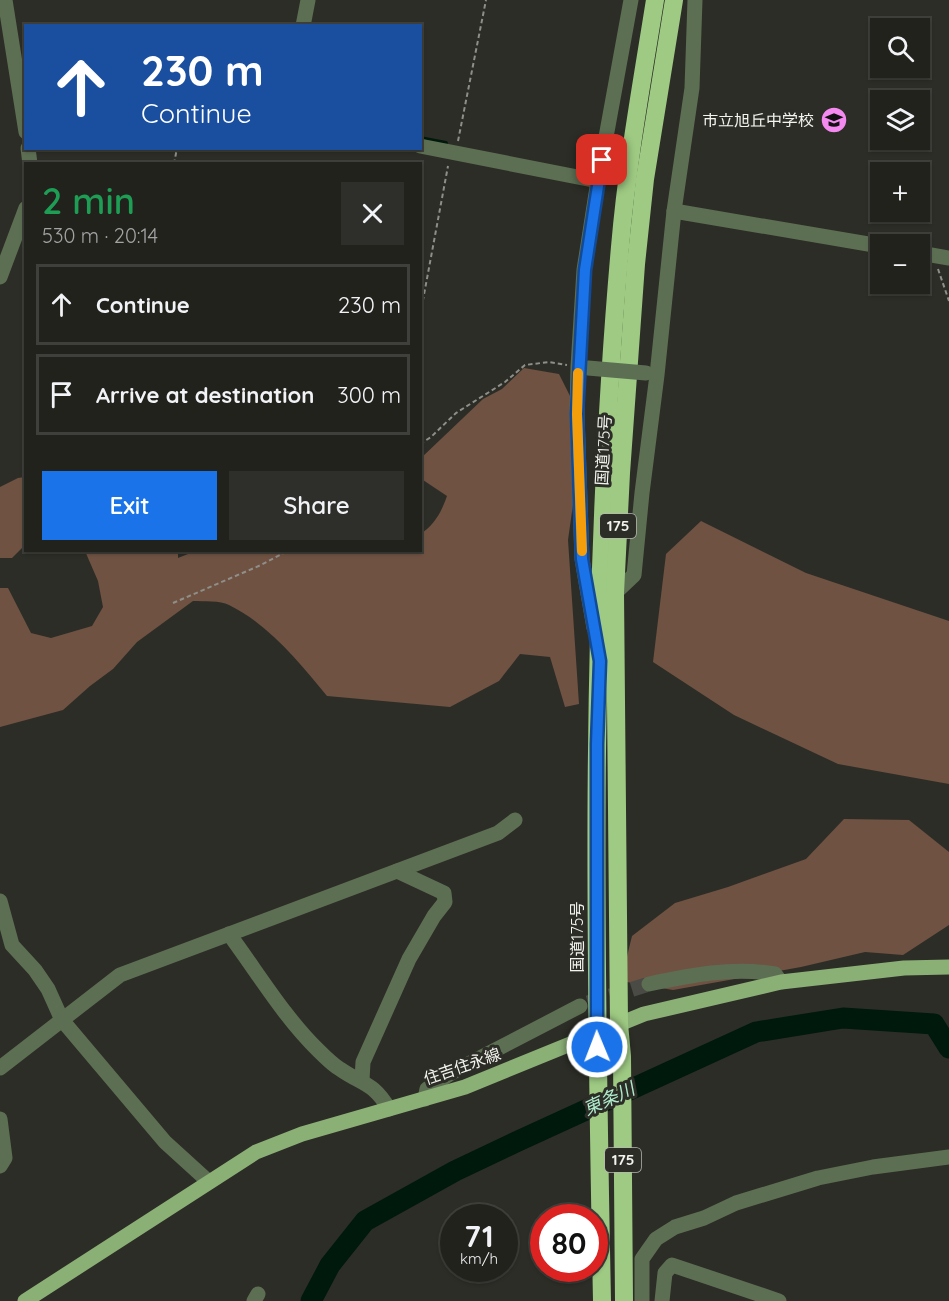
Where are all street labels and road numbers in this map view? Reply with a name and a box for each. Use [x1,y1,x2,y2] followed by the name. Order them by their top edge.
[591,414,615,486] street label: 国道175号
[600,514,636,538] road number: 175
[567,902,587,972] street label: 国道175号
[421,1044,503,1088] street label: 住吉住永線
[605,1148,641,1172] road number: 175

